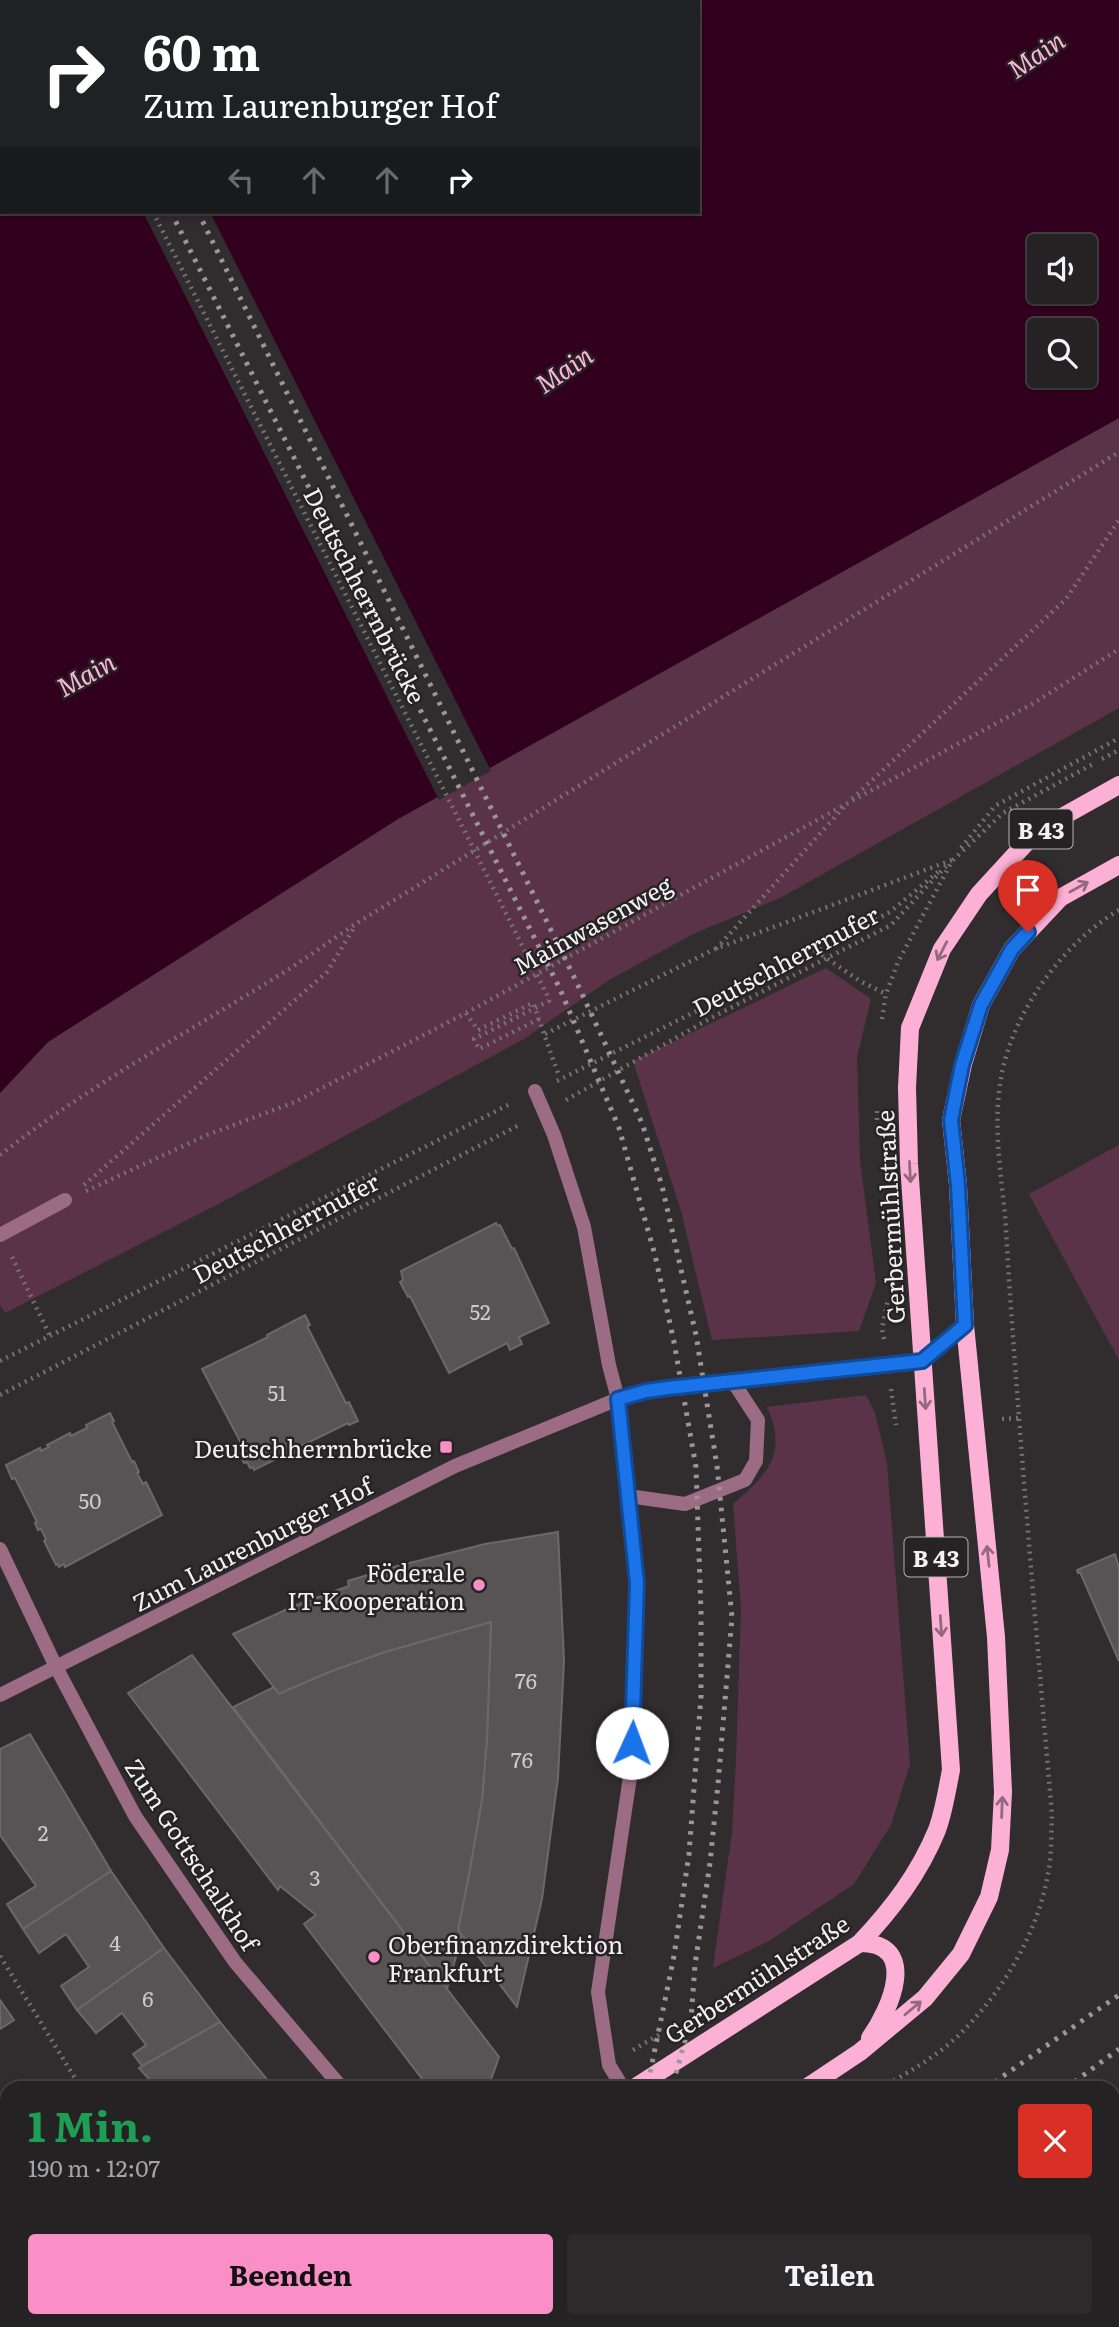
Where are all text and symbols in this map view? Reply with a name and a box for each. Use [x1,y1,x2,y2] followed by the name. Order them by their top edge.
[143,13,260,86] text: 60 m
[998,19,1072,87] water label: Main
[28,28,119,119] icon: right
[143,80,497,128] text: Zum Laurenburger Hof
[222,161,260,199] icon: left
[295,161,333,199] icon: ahead
[368,161,406,199] icon: ahead
[441,161,479,199] icon: right
[1027,234,1097,388] map controls
[1027,234,1097,304] button: sound
[1027,318,1097,388] button: search
[526,334,600,402] water label: Main
[296,481,436,709] street label: Deutschherrnbrücke
[48,641,122,705] water label: Main
[1010,810,1072,848] road number: B 43
[998,860,1058,932] pin
[506,866,678,982] street label: Mainwasenweg
[1009,871,1047,909] icon: arrive
[1069,880,1089,894] one-way arrow
[686,896,885,1024] street label: Deutschherrnufer
[935,940,949,961] one-way arrow
[866,1109,912,1325] street label: Gerbermühlstraße
[903,1160,916,1183] one-way arrow
[186,1163,385,1291] street label: Deutschherrnufer
[469,1295,491,1326] house number: 52
[267,1376,287,1407] house number: 51
[919,1387,932,1410] one-way arrow
[194,1430,432,1465] place label: Deutschherrnbrücke
[438,1439,454,1455] marker: Deutschherrnbrücke
[126,1466,380,1619] street label: Zum Laurenburger Hof
[79,1484,101,1515] house number: 50
[904,1538,968,1576] road number: B 43
[981,1545,994,1568] one-way arrow
[287,1554,465,1617] place label: Föderale IT-Kooperation
[471,1577,487,1593] marker: Föderale IT-Kooperation
[935,1614,948,1637] one-way arrow
[515,1664,537,1695] house number: 76
[595,1706,669,1780] position arrow
[511,1743,533,1774] house number: 76
[118,1751,269,1958] street label: Zum Gottschalkhof
[995,1796,1008,1819] one-way arrow
[38,1816,48,1847] house number: 2
[309,1861,321,1892] house number: 3
[657,1905,855,2051] street label: Gerbermühlstraße
[109,1926,121,1957] house number: 4
[388,1926,624,1989] place label: Oberfinanzdirektion Frankfurt
[366,1949,382,1965] marker: Oberfinanzdirektion Frankfurt
[142,1982,154,2013] house number: 6
[903,2000,921,2016] one-way arrow
[28,2093,153,2155] text: 1 Min.
[1018,2104,1092,2178] button: close
[28,2150,160,2184] text: 190 m · 12:07
[28,2234,553,2314] button: Beenden
[567,2234,1092,2314] button: Teilen

